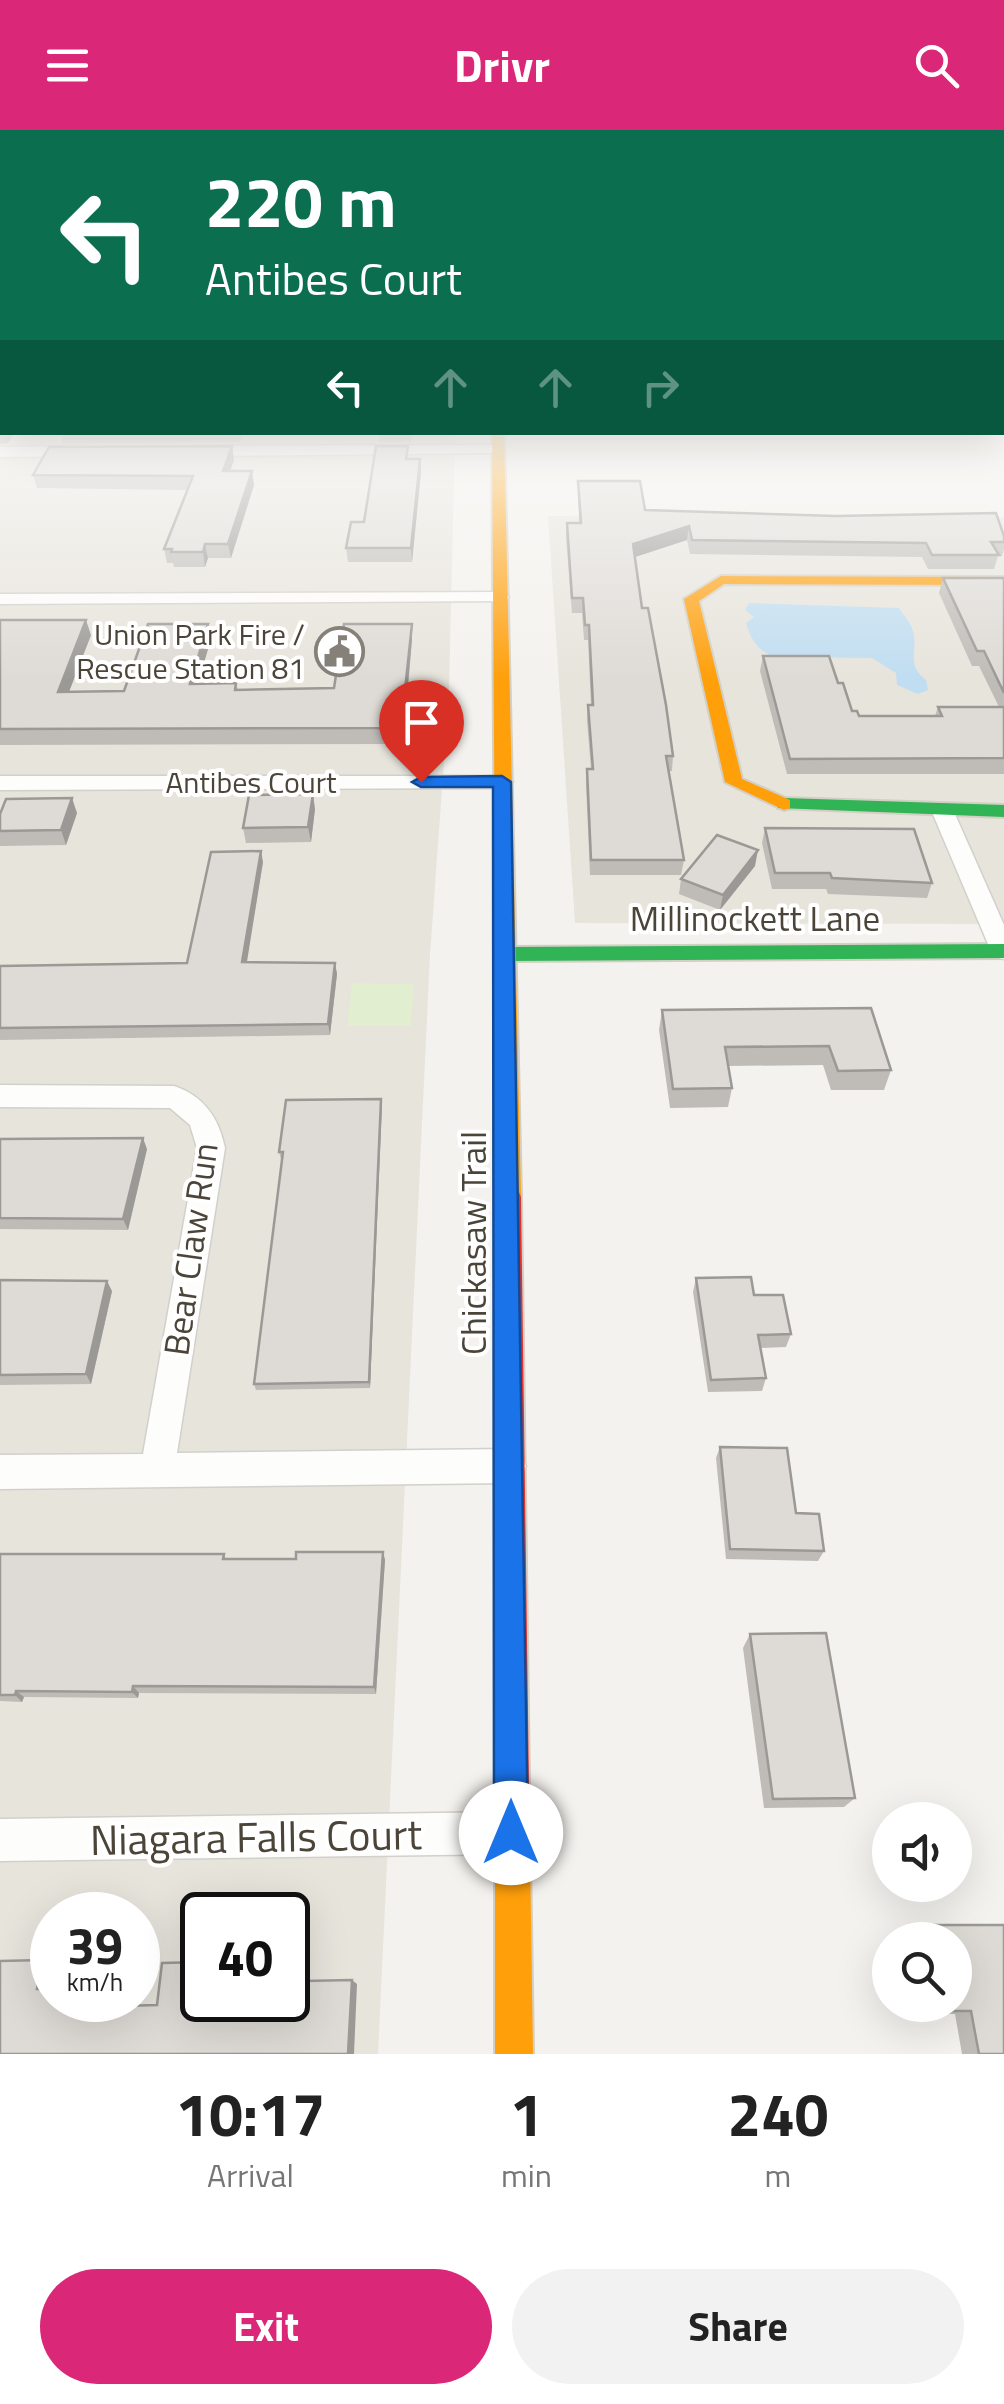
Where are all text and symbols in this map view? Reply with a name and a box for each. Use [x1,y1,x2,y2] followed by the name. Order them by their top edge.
[454,31,550,99] text: Drivr
[40,38,95,93] icon: menu
[909,38,964,93] icon: search
[205,148,397,254] text: 220 m
[40,170,170,300] icon: left
[205,244,462,312] text: Antibes Court
[318,360,373,415] icon: left
[423,360,478,415] icon: ahead
[528,360,583,415] icon: ahead
[633,360,688,415] icon: right
[76,611,305,691] place label: Union Park Fire / Rescue Station 81
[314,625,366,677] public building icon: Union Park Fire / Rescue Station 81
[379,680,464,783] pin
[394,695,449,750] icon: arrive
[165,759,337,805] street label: Antibes Court
[630,891,880,945] street label: Millinockett Lane
[446,1131,500,1355] street label: Chickasaw Trail
[148,1139,232,1359] street label: Bear Claw Run
[459,1781,563,1885] position arrow
[89,1801,423,1871] street label: Niagara Falls Court
[872,1802,972,2022] map controls
[872,1802,972,1902] button: sound
[180,1892,310,2022] speed limit sign: 40
[67,1907,123,1983] text: 39
[872,1922,972,2022] button: search
[67,1963,123,2001] text: km/h
[176,2068,325,2159] text: 10:17
[510,2068,543,2159] text: 1
[728,2068,828,2159] text: 240
[207,2151,294,2199] text: Arrival
[501,2151,552,2199] text: min
[765,2151,791,2199] text: m
[40,2269,492,2384] button: Exit
[512,2269,964,2384] button: Share

